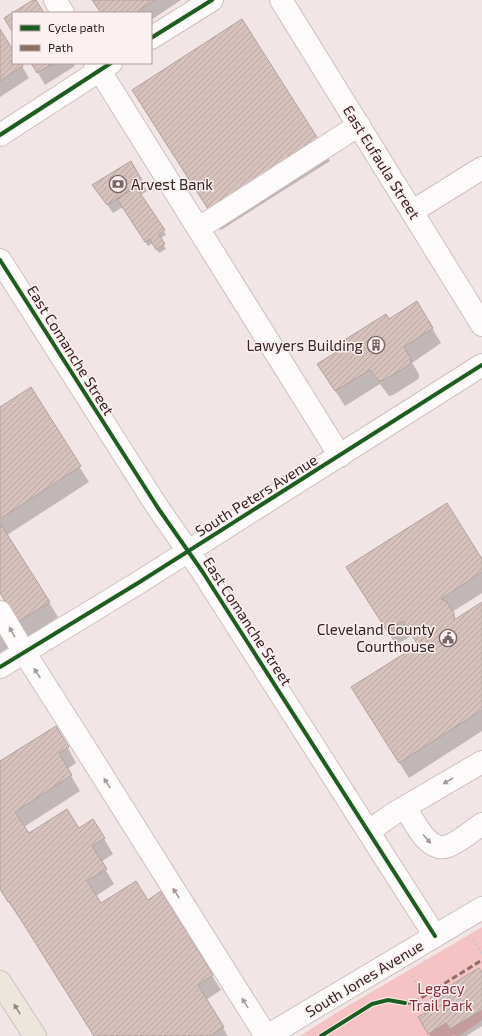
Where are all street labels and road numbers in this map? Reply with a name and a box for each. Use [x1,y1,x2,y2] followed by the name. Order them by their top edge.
[340,102,424,222] street label: East Eufaula Street
[24,282,118,418] street label: East Comanche Street
[192,450,320,540] street label: South Peters Avenue
[200,553,296,689] street label: East Comanche Street
[302,936,426,1020] street label: South Jones Avenue

